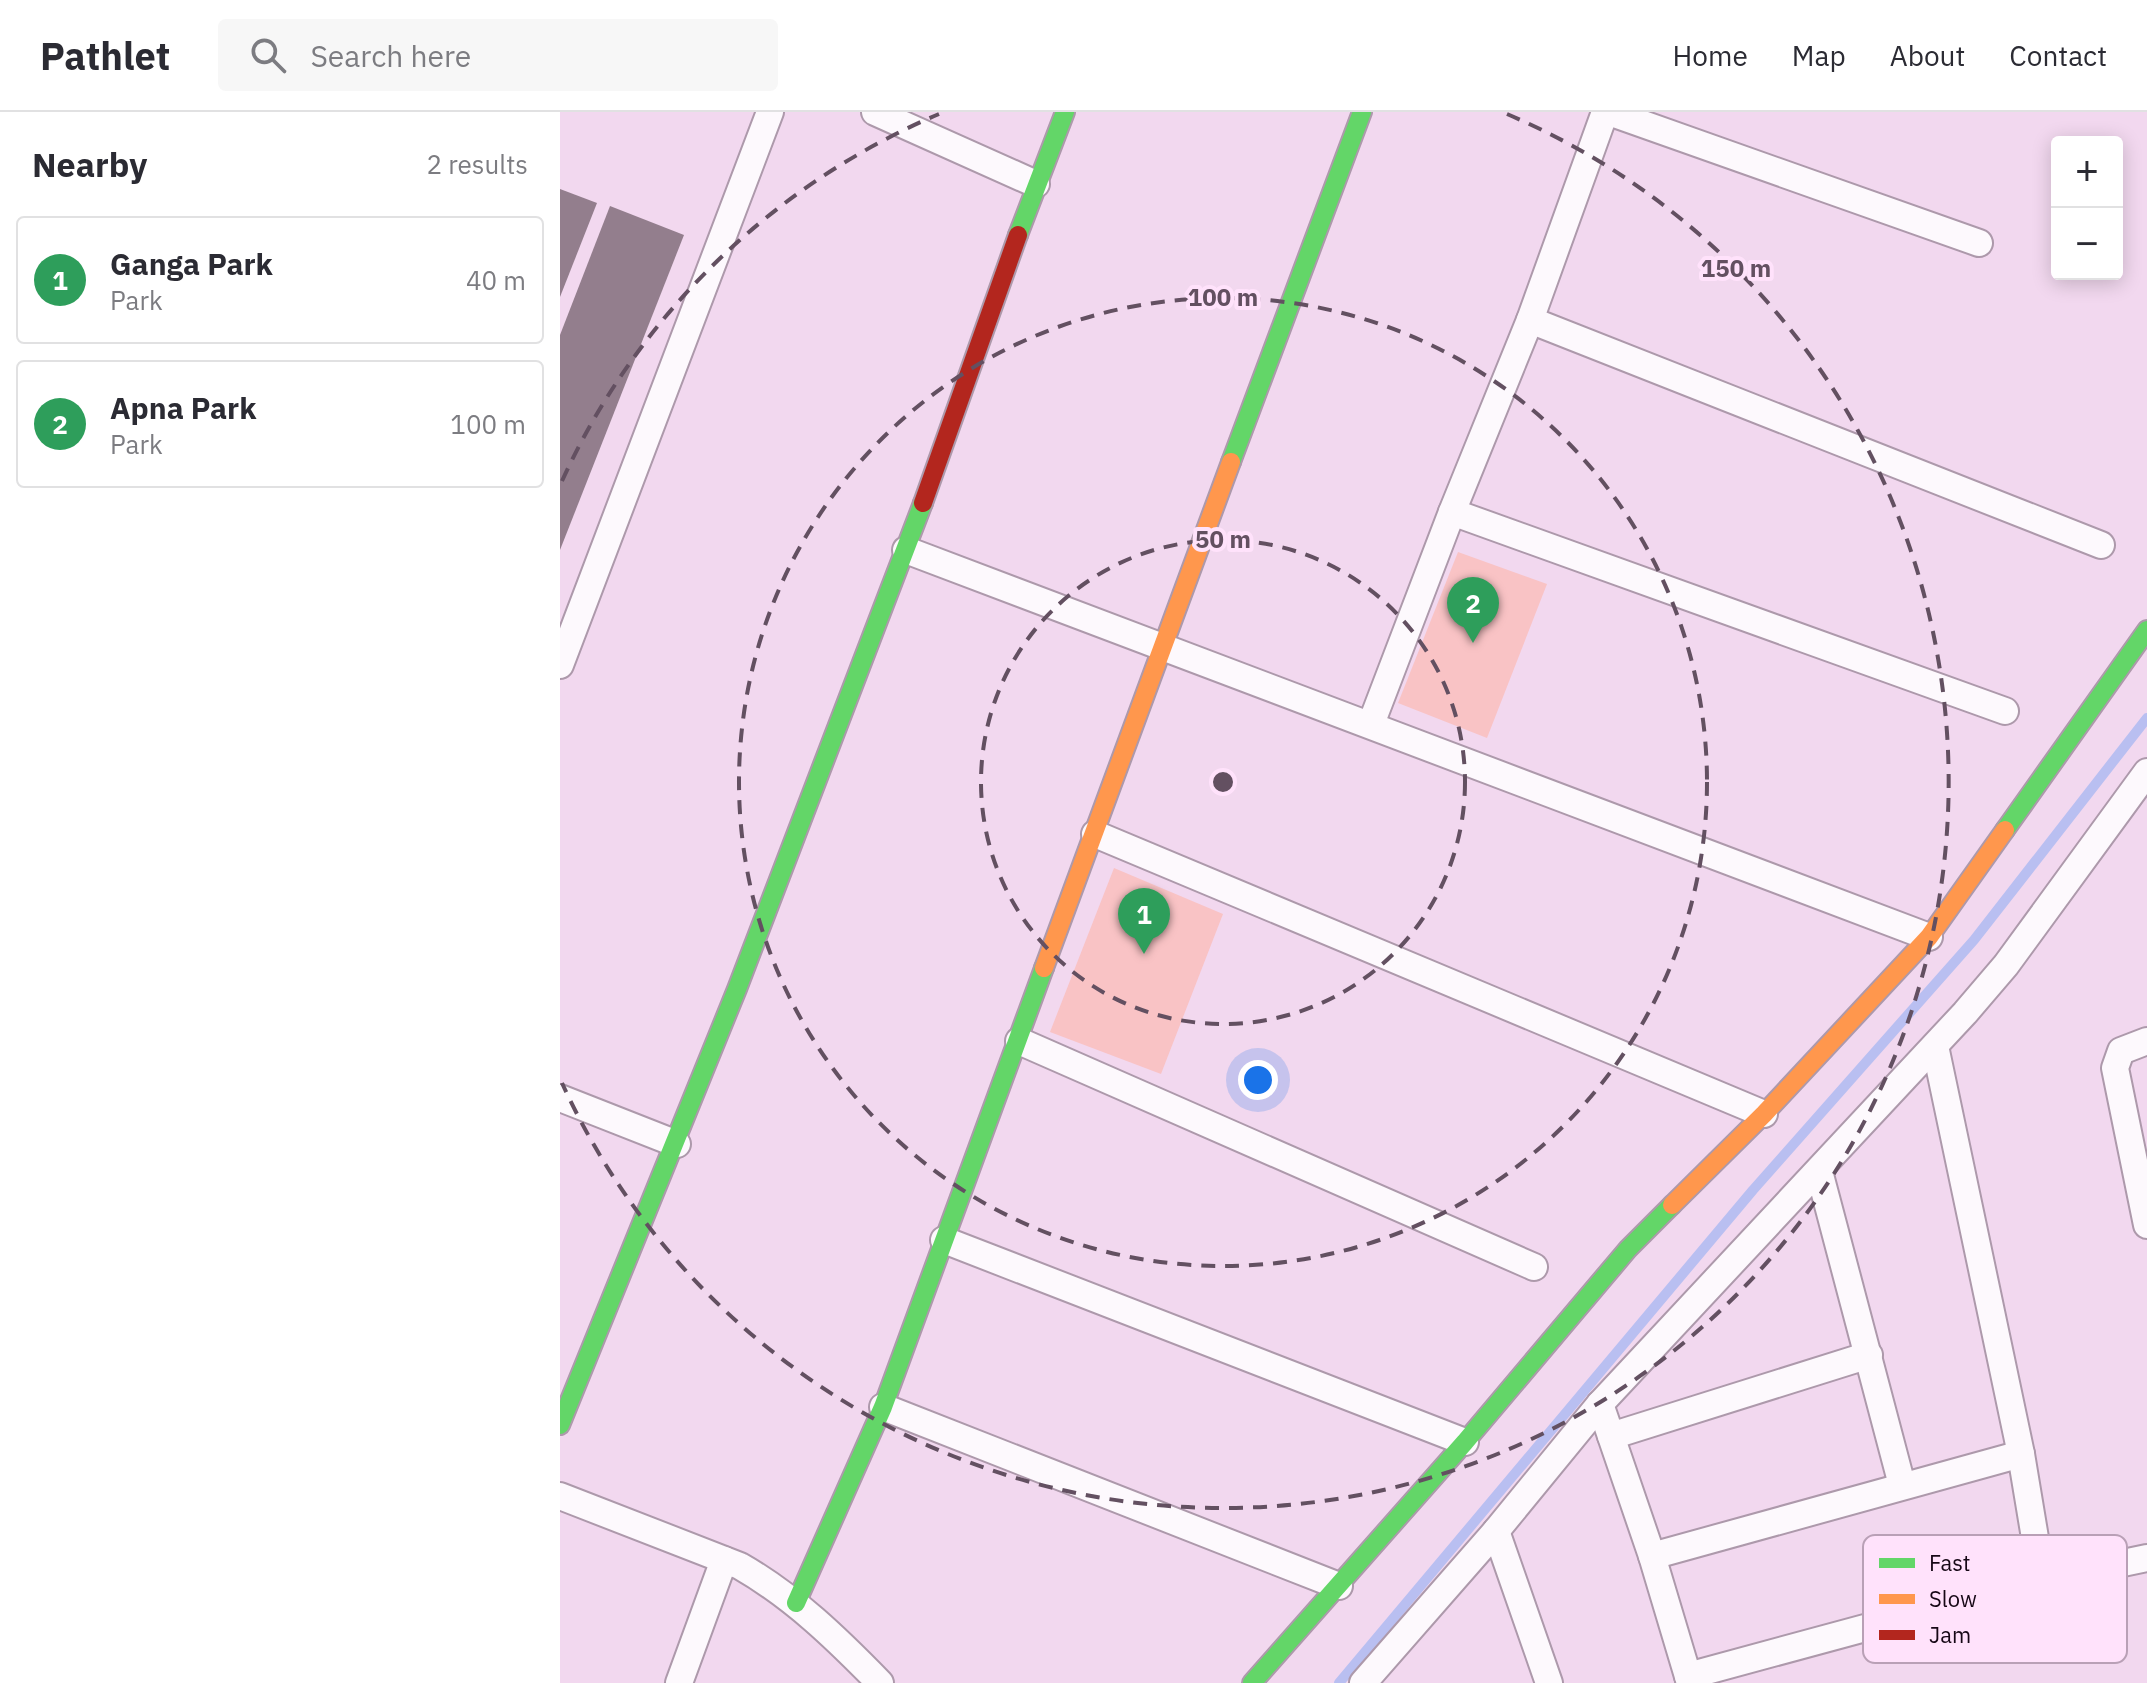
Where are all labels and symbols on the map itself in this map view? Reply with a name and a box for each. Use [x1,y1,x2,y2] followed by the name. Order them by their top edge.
[1701,252,1771,284] text: 150 m
[1188,281,1258,313] text: 100 m
[1195,523,1251,555] text: 50 m
[1447,577,1499,643] pin: 2
[1209,768,1237,796] centre of rings
[1118,888,1170,954] pin: 1
[1238,1060,1278,1100] your location
[1863,1535,2127,1663] legend
[1929,1548,1970,1577] text: Fast
[1929,1584,1977,1613] text: Slow
[1929,1620,1971,1649] text: Jam

